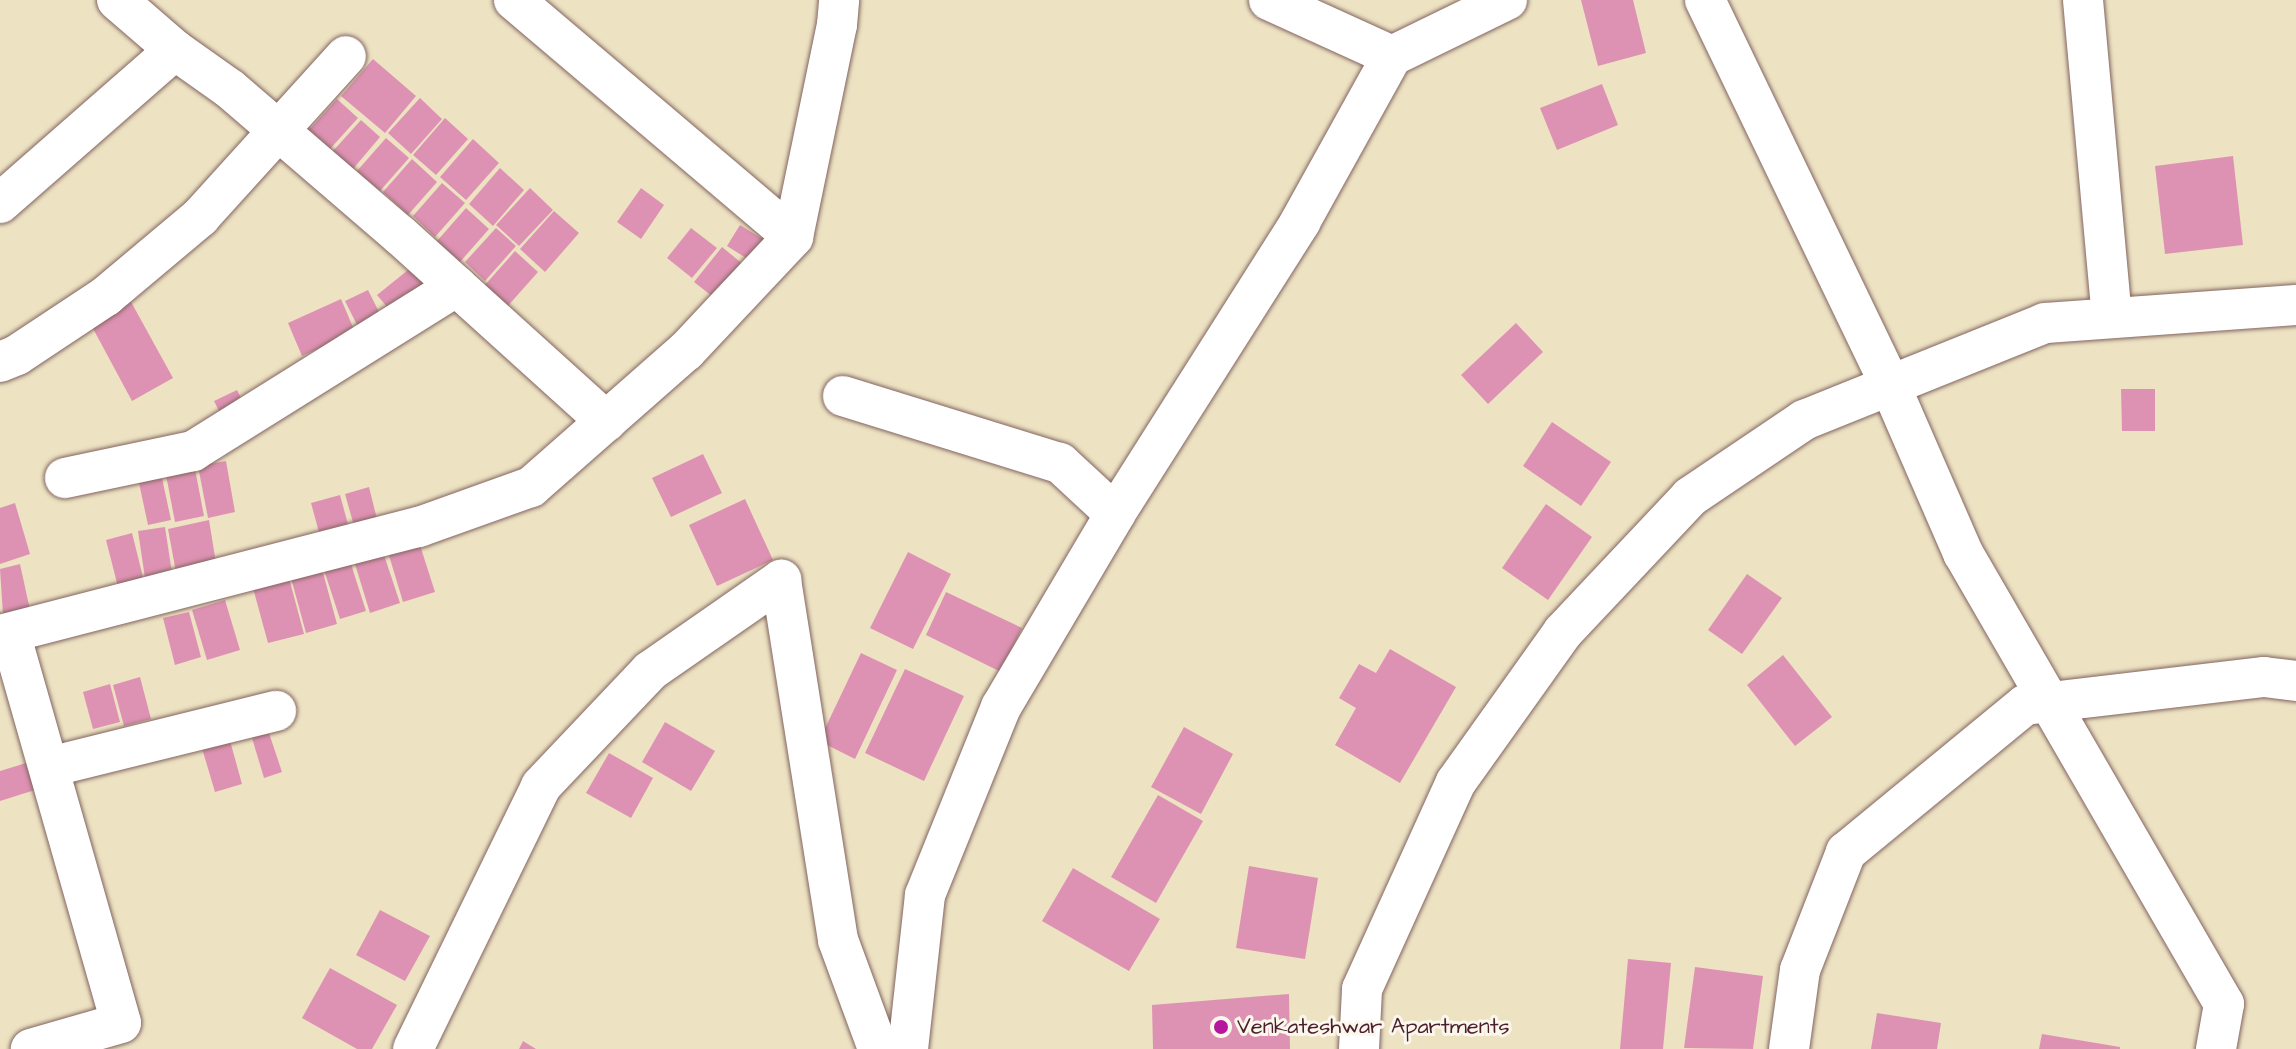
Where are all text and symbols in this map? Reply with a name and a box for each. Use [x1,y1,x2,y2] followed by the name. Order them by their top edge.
[1237,1014,1510,1040] place label: Venkateshwar Apartments
[1212,1018,1230,1036] marker: Venkateshwar Apartments

